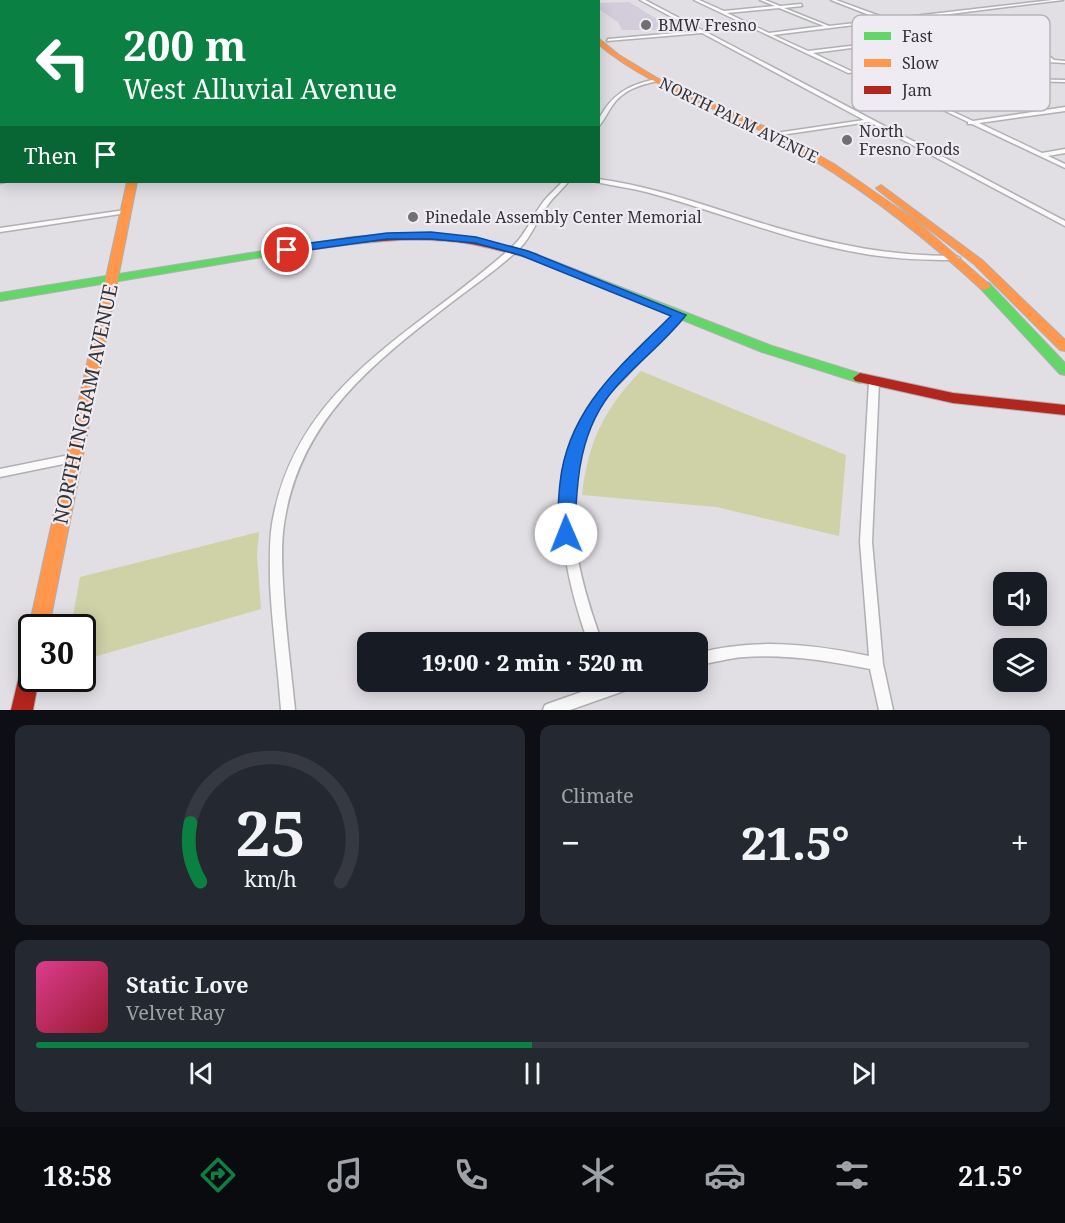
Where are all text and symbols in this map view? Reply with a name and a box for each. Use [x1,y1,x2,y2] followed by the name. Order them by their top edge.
[658,14,757,36] place label: BMW Fresno
[852,15,1050,111] legend
[123,16,247,73] text: 200 m
[639,18,653,32] marker: BMW Fresno
[24,24,102,102] icon: left
[902,25,933,47] text: Fast
[902,52,939,74] text: Slow
[123,70,397,107] text: West Alluvial Avenue
[656,72,822,168] street label: NORTH PALM AVENUE
[901,79,932,101] text: Jam
[859,120,960,160] place label: North Fresno Foods
[840,133,854,147] marker: North Fresno Foods
[89,138,122,171] icon: arrive
[24,140,77,170] text: Then
[425,206,702,228] place label: Pinedale Assembly Center Memorial
[406,210,420,224] marker: Pinedale Assembly Center Memorial
[261,224,312,275] pin
[270,233,303,266] icon: arrive
[46,282,124,526] street label: NORTH INGRAM AVENUE
[534,502,598,566] position arrow
[993,572,1047,692] map controls
[993,572,1047,626] button: sound
[18,614,96,692] speed limit sign: 30
[993,638,1047,692] button: layers
[422,647,643,677] text: 19:00 · 2 min · 520 m
[561,782,634,809] text: Climate
[235,789,305,874] text: 25
[741,812,850,873] text: 21.5°
[561,820,580,865] text: −
[1011,820,1029,865] text: +
[244,864,297,893] text: km/h
[126,969,249,999] text: Static Love
[126,999,225,1026] text: Velvet Ray
[185,1057,218,1090] icon: previous
[516,1057,549,1090] icon: pause
[847,1057,880,1090] icon: next
[197,1154,239,1196] icon: directions
[324,1154,366,1196] icon: music
[450,1154,492,1196] icon: phone
[577,1154,619,1196] icon: climate
[704,1154,746,1196] icon: car
[831,1154,873,1196] icon: filters
[42,1157,112,1194] text: 18:58
[958,1157,1023,1194] text: 21.5°

